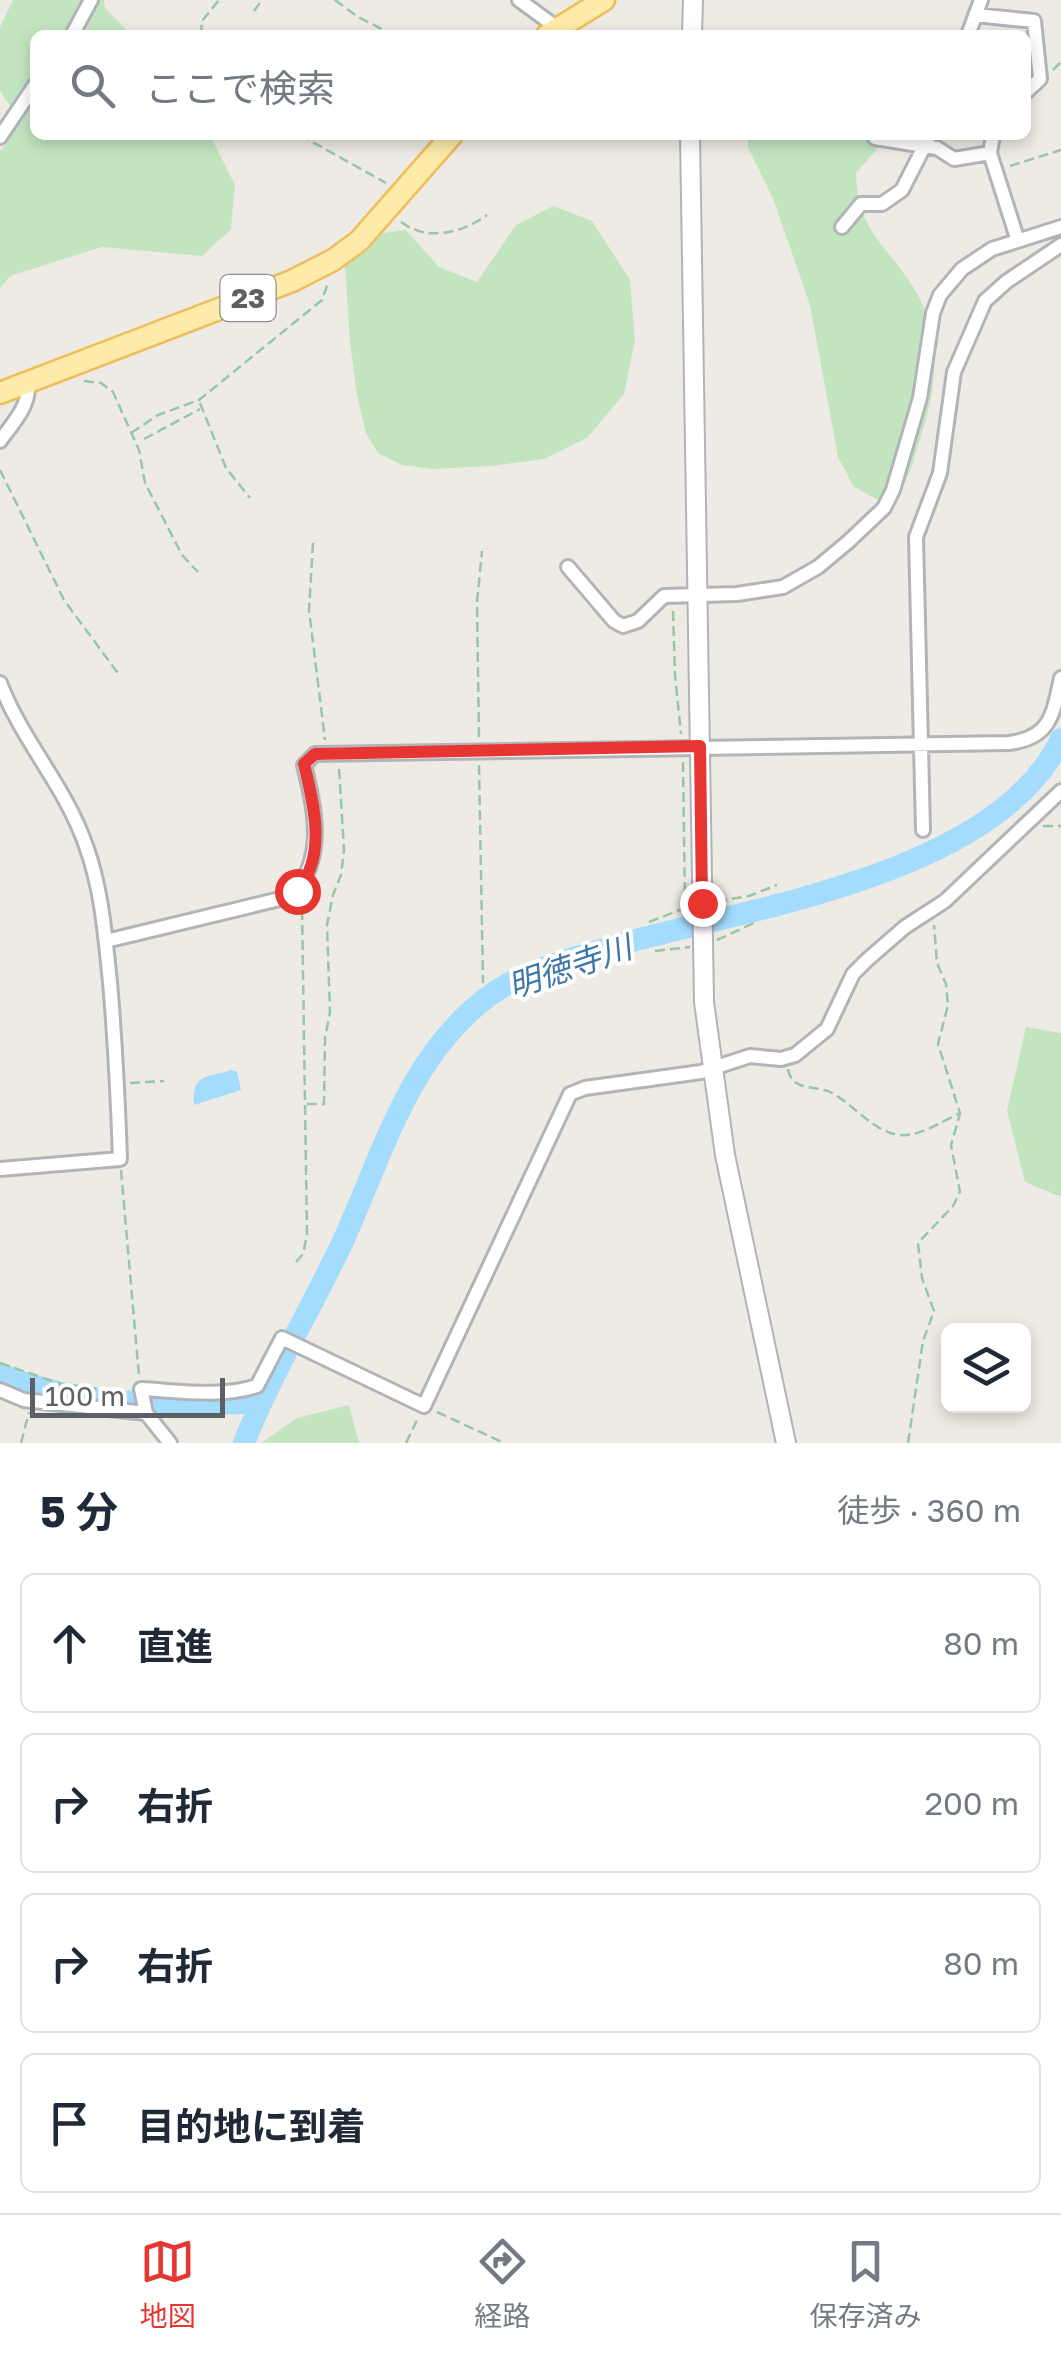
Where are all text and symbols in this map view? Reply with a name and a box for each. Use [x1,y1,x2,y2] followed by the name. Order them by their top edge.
[30,30,1031,140] search box
[65,58,120,113] icon: search
[145,65,335,110] text: ここで検索
[220,275,276,321] road number: 23
[275,869,321,915] route start
[680,881,726,927] route end
[503,926,639,1005] water label: 明徳寺川
[941,1323,1031,1413] map controls
[941,1323,1031,1413] button: layers
[30,1373,225,1418] scale bar
[45,1379,125,1412] text: 100 m
[40,1486,118,1536] text: 5 分
[837,1491,1021,1529] text: 徒歩 · 360 m
[42,1616,97,1671] icon: ahead
[137,1623,213,1668] text: 直進
[943,1624,1019,1662] text: 80 m
[42,1776,97,1831] icon: right
[137,1783,213,1828] text: 右折
[924,1784,1019,1822] text: 200 m
[42,1936,97,1991] icon: right
[137,1943,213,1988] text: 右折
[943,1944,1019,1982] text: 80 m
[42,2096,97,2151] icon: arrive
[137,2103,365,2148] text: 目的地に到着
[139,2234,196,2334] tab: 地図
[474,2234,531,2334] tab: 経路
[809,2234,922,2334] tab: 保存済み

